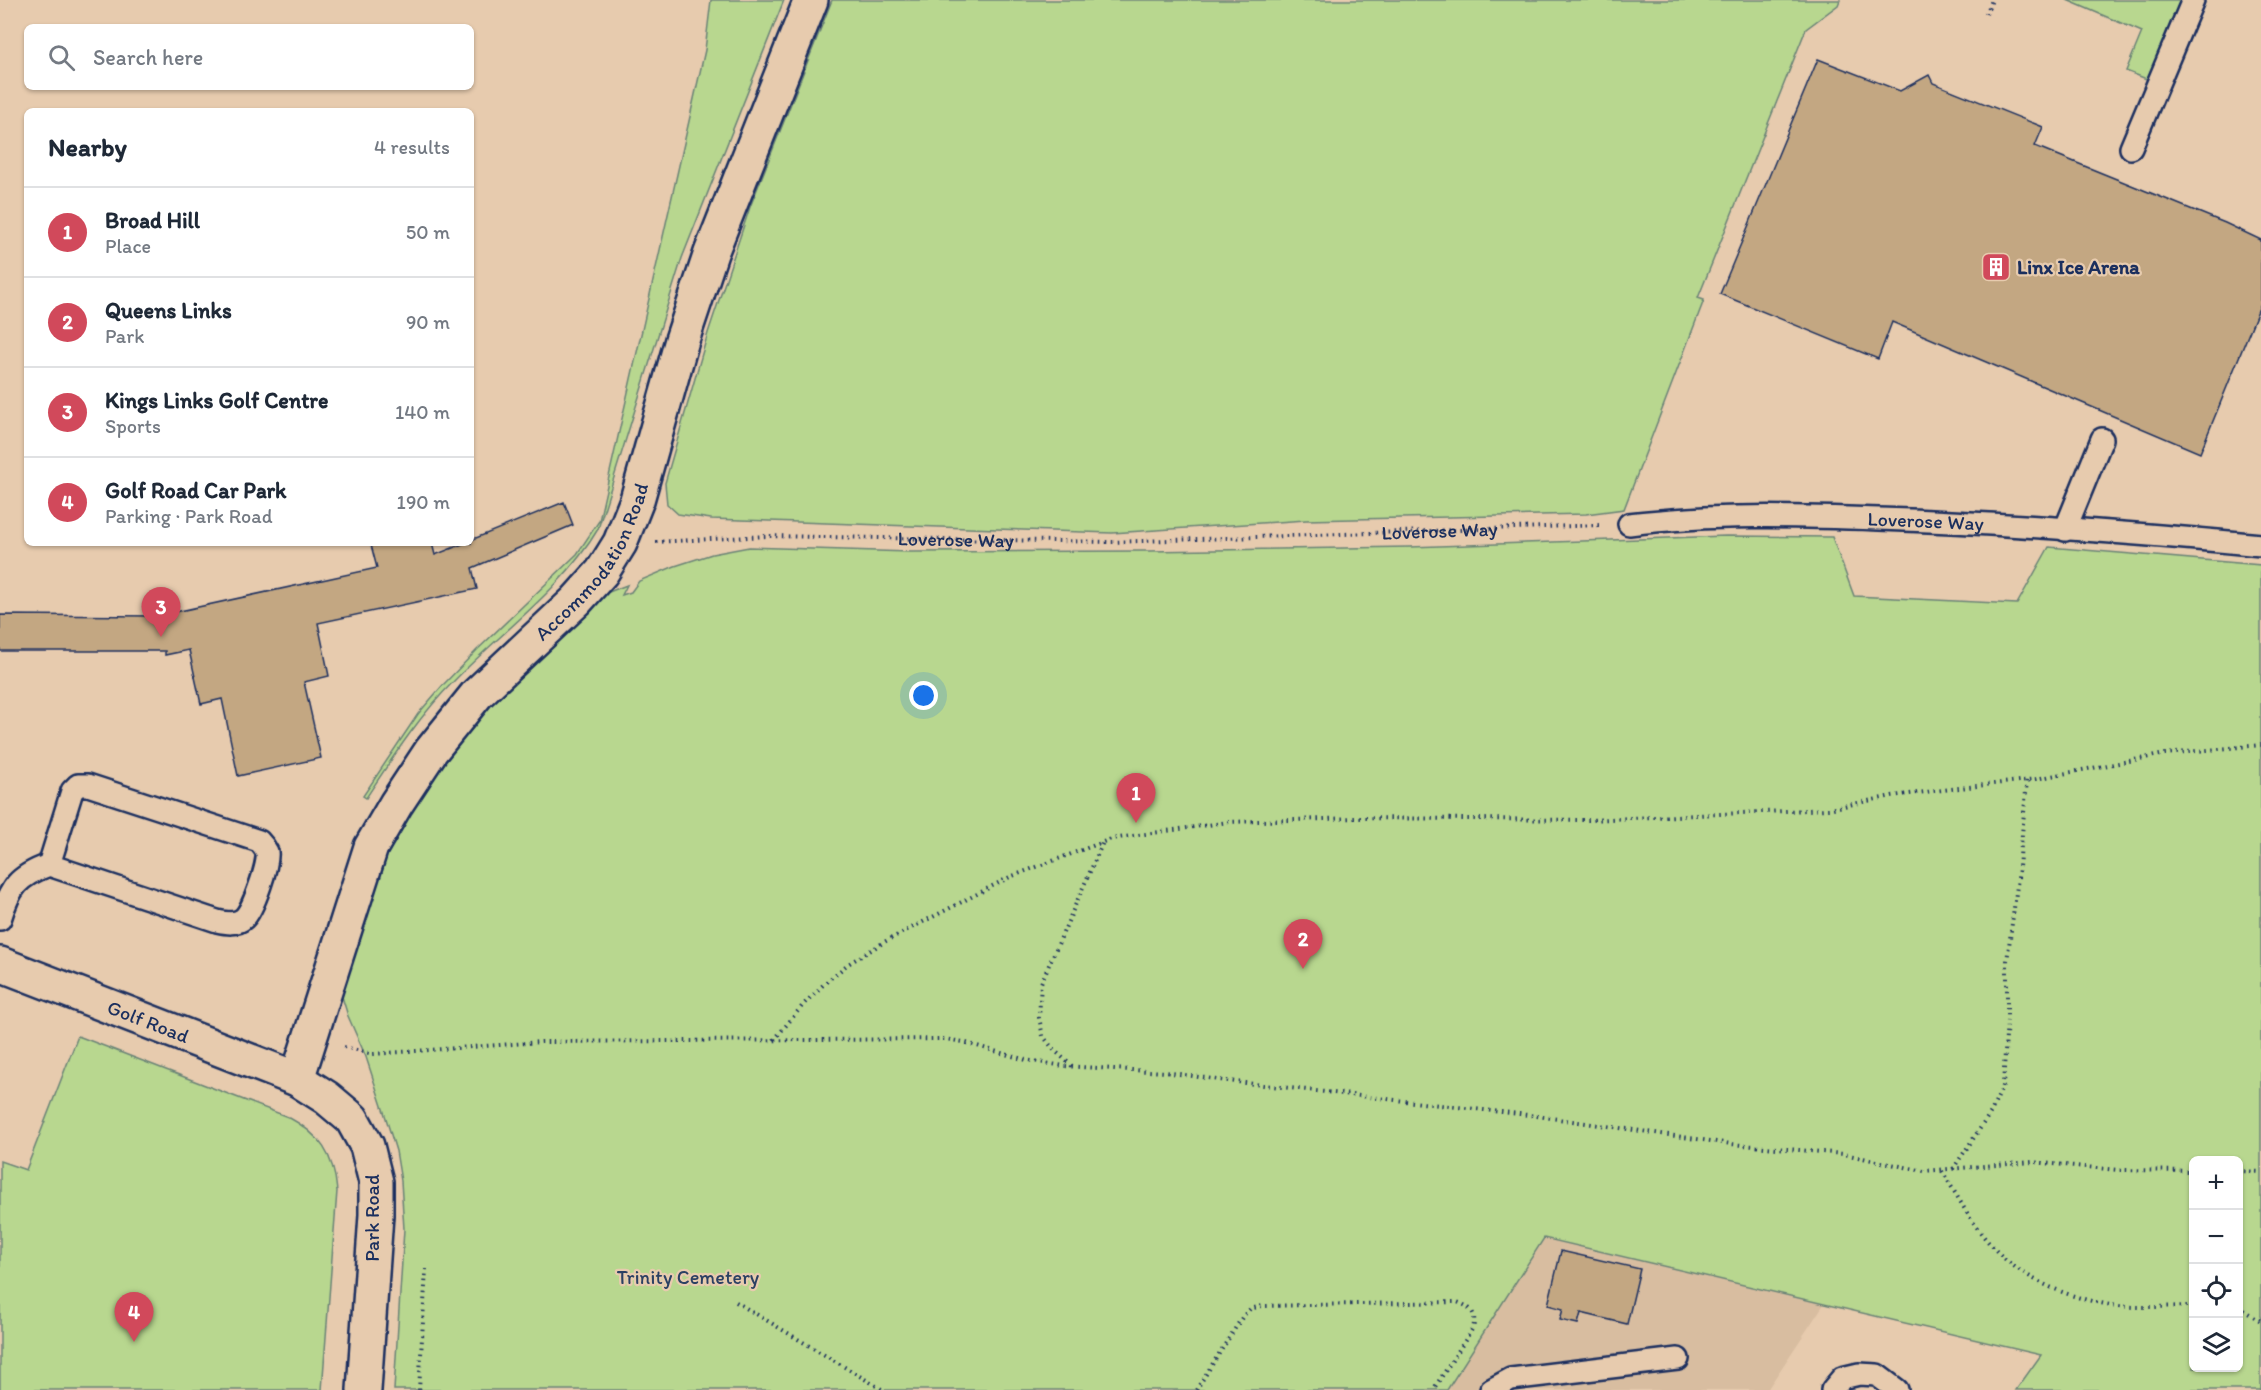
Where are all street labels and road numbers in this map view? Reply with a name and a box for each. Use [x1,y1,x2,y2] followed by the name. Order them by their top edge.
[530,480,653,645] street label: Accommodation Road
[1867,507,1985,536] street label: Loverose Way
[1381,517,1499,545] street label: Loverose Way
[897,526,1015,552] street label: Loverose Way
[104,995,193,1048] street label: Golf Road
[360,1174,384,1262] street label: Park Road

